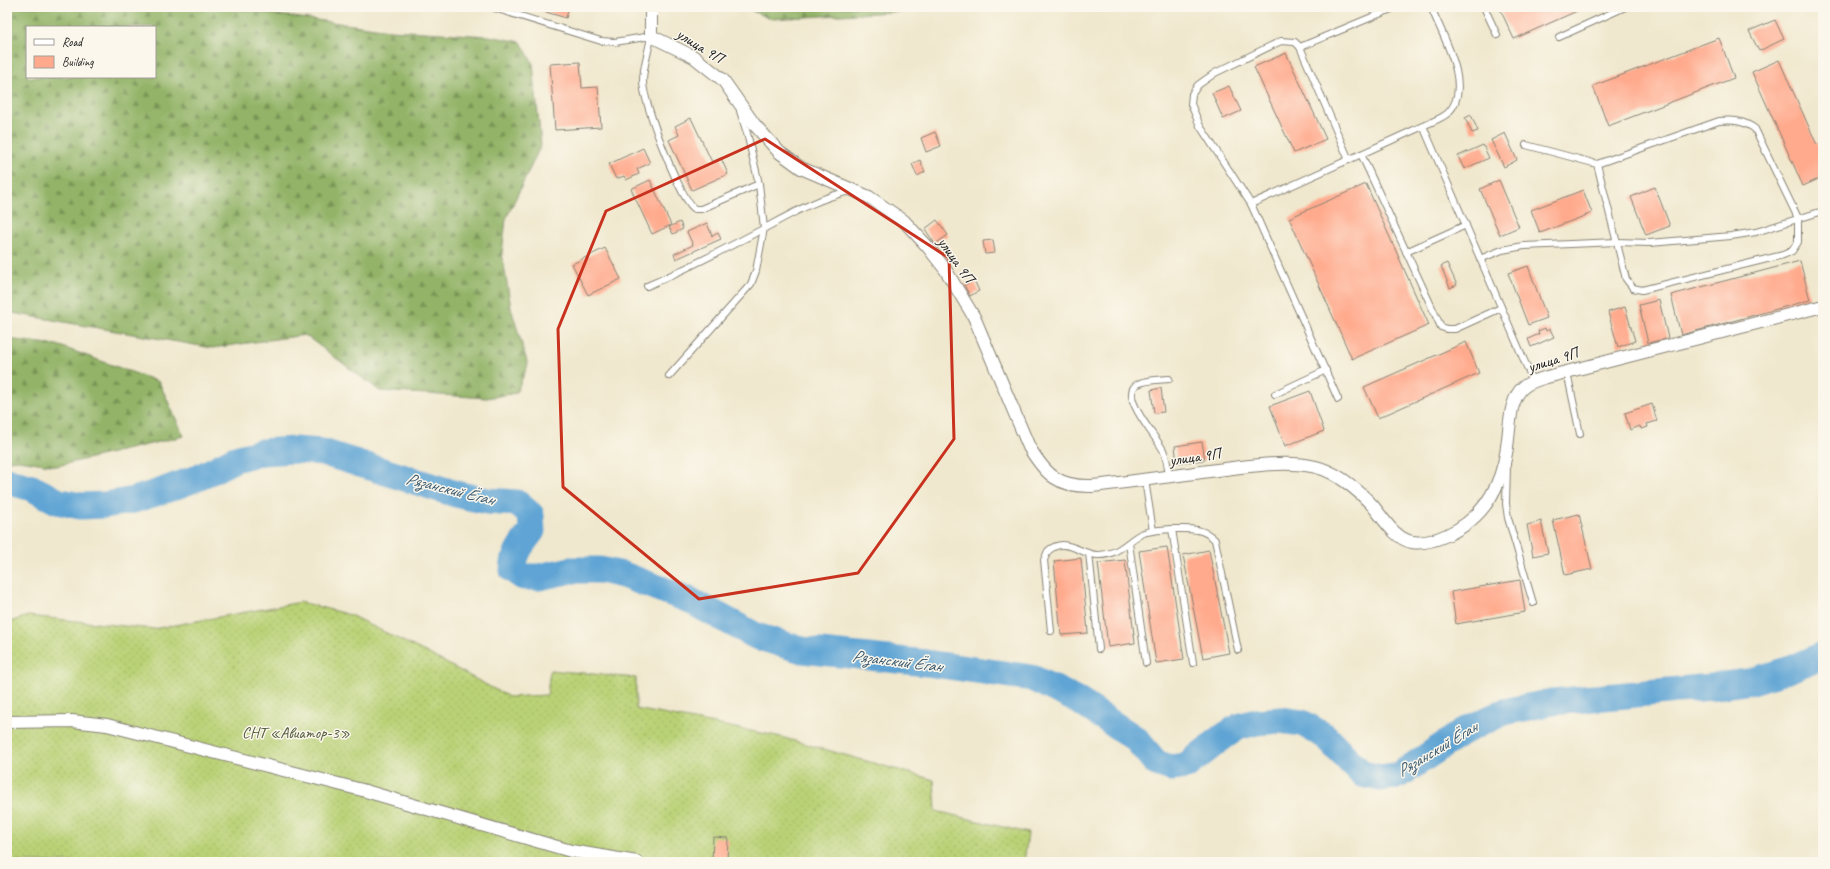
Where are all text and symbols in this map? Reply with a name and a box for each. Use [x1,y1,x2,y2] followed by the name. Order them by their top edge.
[672,23,730,70] street label: улица 9П
[26,26,156,78] legend
[62,34,84,50] text: Road
[62,54,94,70] text: Building
[932,232,981,290] street label: улица 9П
[1525,342,1584,377] street label: улица 9П
[1167,443,1225,471] street label: улица 9П
[403,468,499,512] water label: Рязанский Ёган
[851,645,946,678] water label: Рязанский Ёган
[1393,715,1484,782] water label: Рязанский Ёган
[242,723,350,743] park label: СНТ «Авиатор-3»

